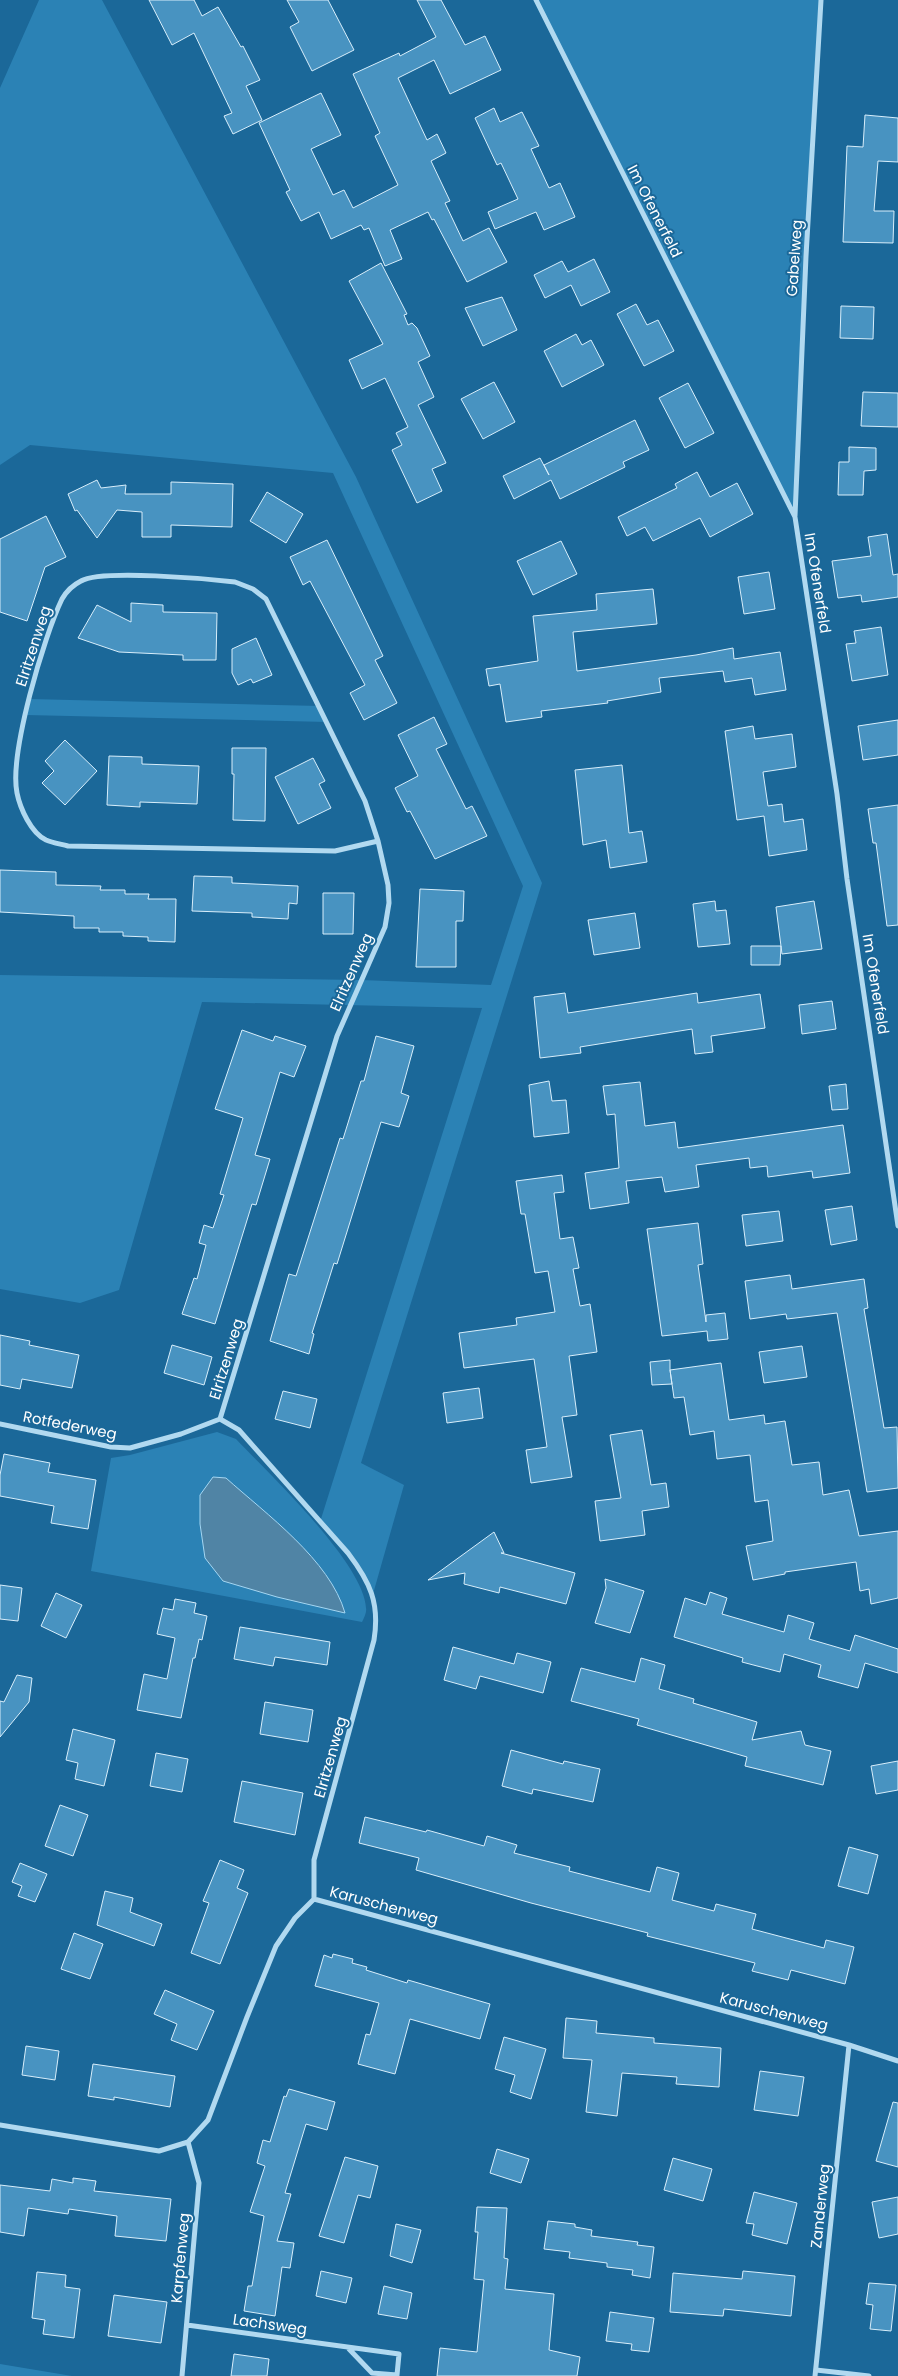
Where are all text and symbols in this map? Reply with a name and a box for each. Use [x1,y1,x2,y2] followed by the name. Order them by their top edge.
[623,161,687,261] street label: Im Ofenerfeld
[781,219,807,297] street label: Gabelweg
[800,531,836,635] street label: Im Ofenerfeld
[10,603,56,689] street label: Elritzenweg
[324,930,378,1014] street label: Elritzenweg
[858,932,894,1036] street label: Im Ofenerfeld
[204,1316,248,1402] street label: Elritzenweg
[21,1406,119,1444] street label: Rotfederweg
[308,1714,352,1800] street label: Elritzenweg
[327,1880,441,1930] street label: Karuschenweg
[717,1986,831,2036] street label: Karuschenweg
[805,2163,835,2249] street label: Zanderweg
[166,2212,194,2304] street label: Karpfenweg
[231,2308,309,2340] street label: Lachsweg

